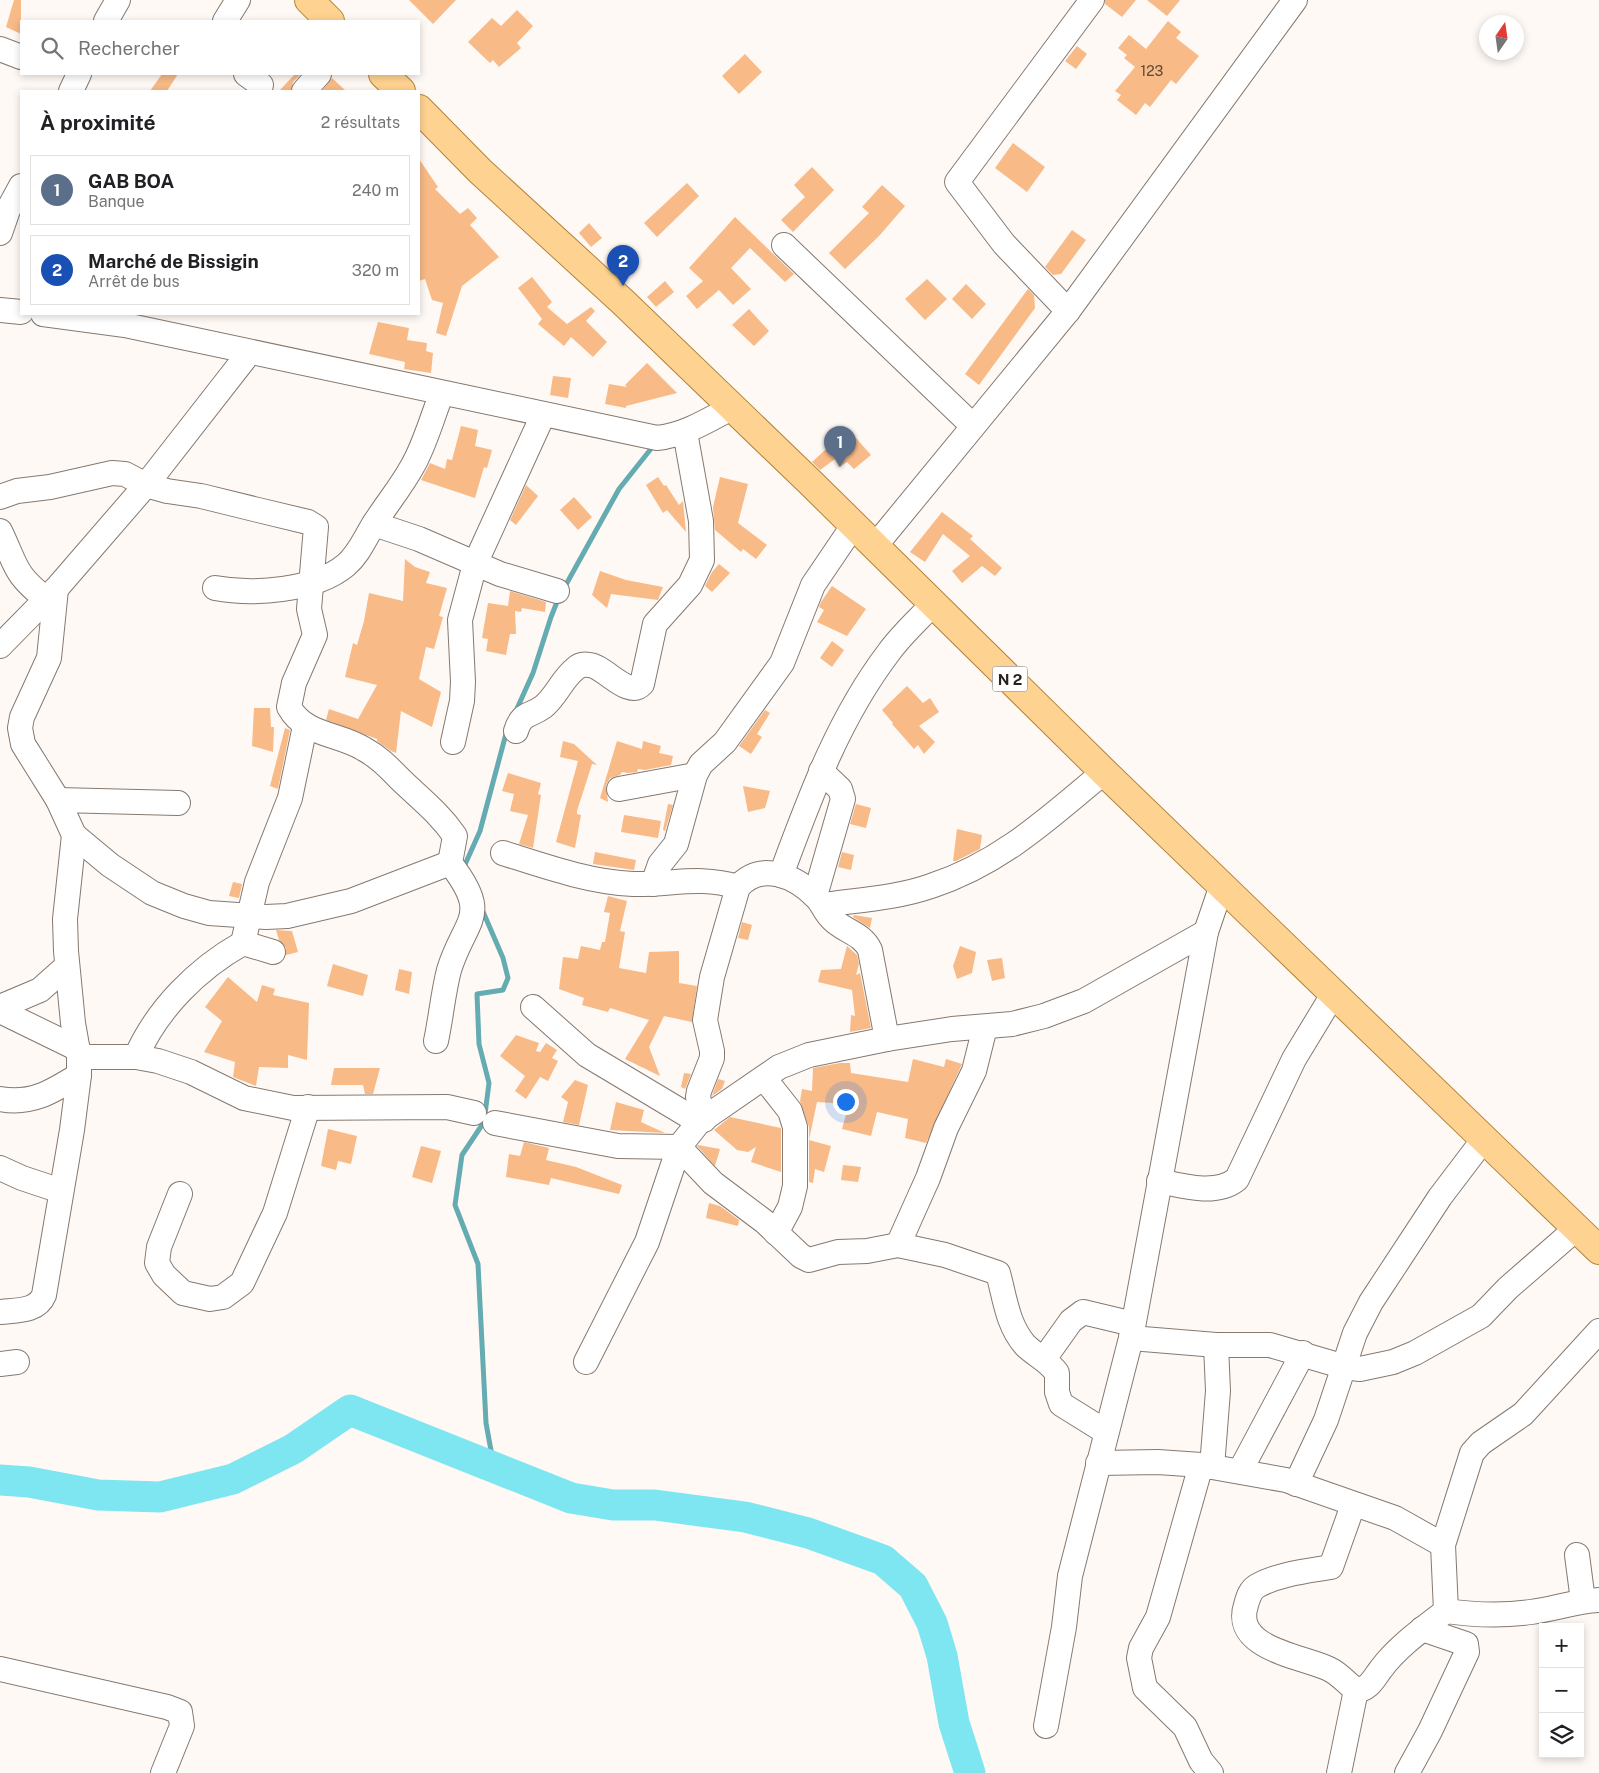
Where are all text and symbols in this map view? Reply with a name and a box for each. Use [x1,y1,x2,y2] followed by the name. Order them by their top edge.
[1479,15,1524,60] north arrow
[20,20,420,75] search box
[38,34,66,62] icon: search
[78,37,180,59] text: Rechercher
[1141,63,1164,79] house number: 123
[40,110,156,135] text: À proximité
[321,113,400,132] text: 2 résultats
[88,170,174,192] text: GAB BOA
[54,181,60,200] text: 1
[352,181,399,200] text: 240 m
[88,192,145,211] text: Banque
[607,245,639,286] pin: 2
[88,250,259,272] text: Marché de Bissigin
[52,261,62,280] text: 2
[352,261,399,280] text: 320 m
[88,272,180,291] text: Arrêt de bus
[824,426,856,467] pin: 1
[992,666,1028,692] road number: N 2
[833,1089,859,1115] your location
[1539,1623,1584,1758] map controls
[1539,1623,1584,1668] button: +
[1539,1668,1584,1713] button: −
[1539,1713,1584,1758] button: layers

